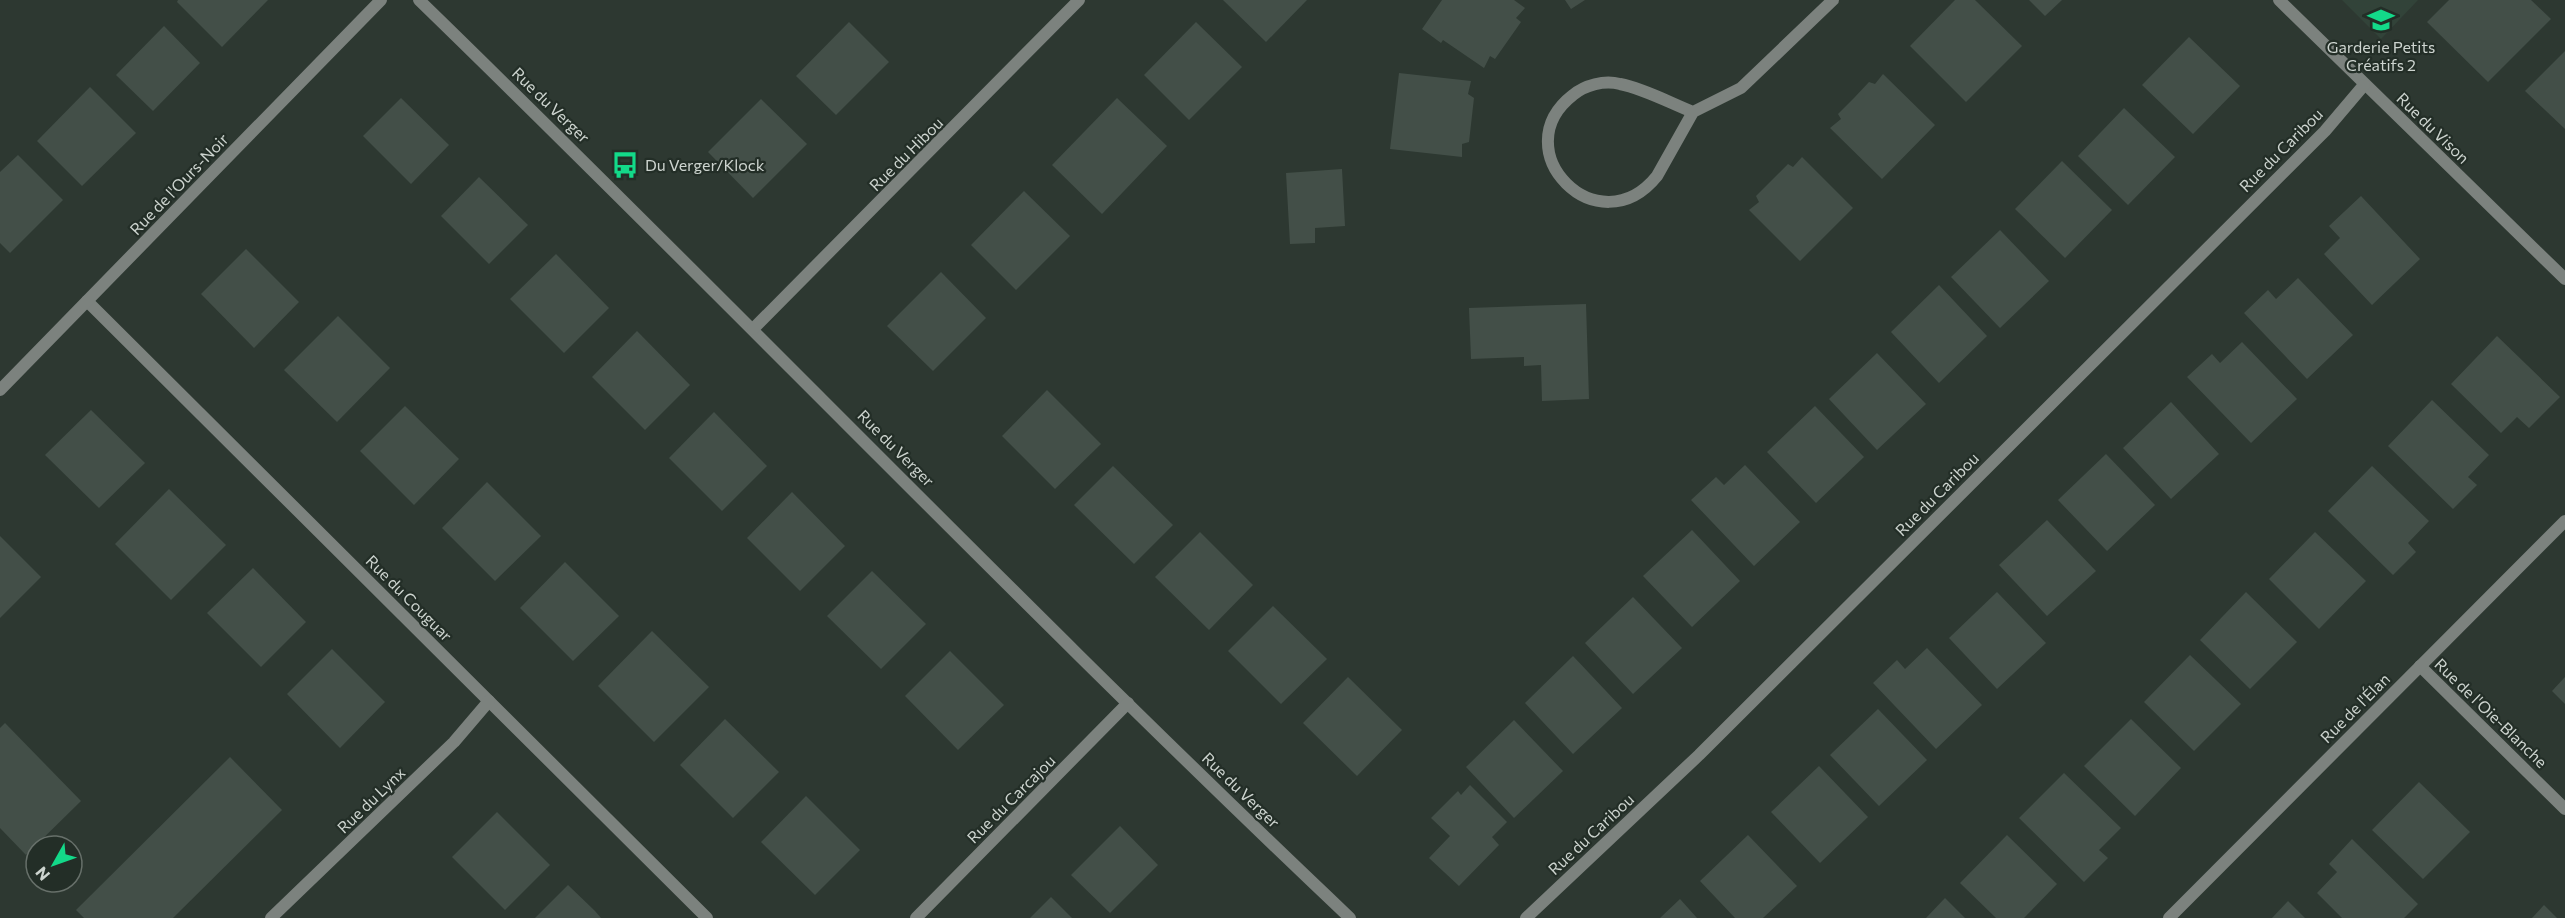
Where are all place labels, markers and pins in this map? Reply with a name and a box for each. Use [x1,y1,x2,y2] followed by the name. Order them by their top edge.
[2366,5,2396,35] school or university icon: Garderie Petits Créatifs 2
[2327,37,2435,74] place label: Garderie Petits Créatifs 2
[610,150,640,180] bus stop icon: Du Verger/Klock
[645,155,765,174] place label: Du Verger/Klock

